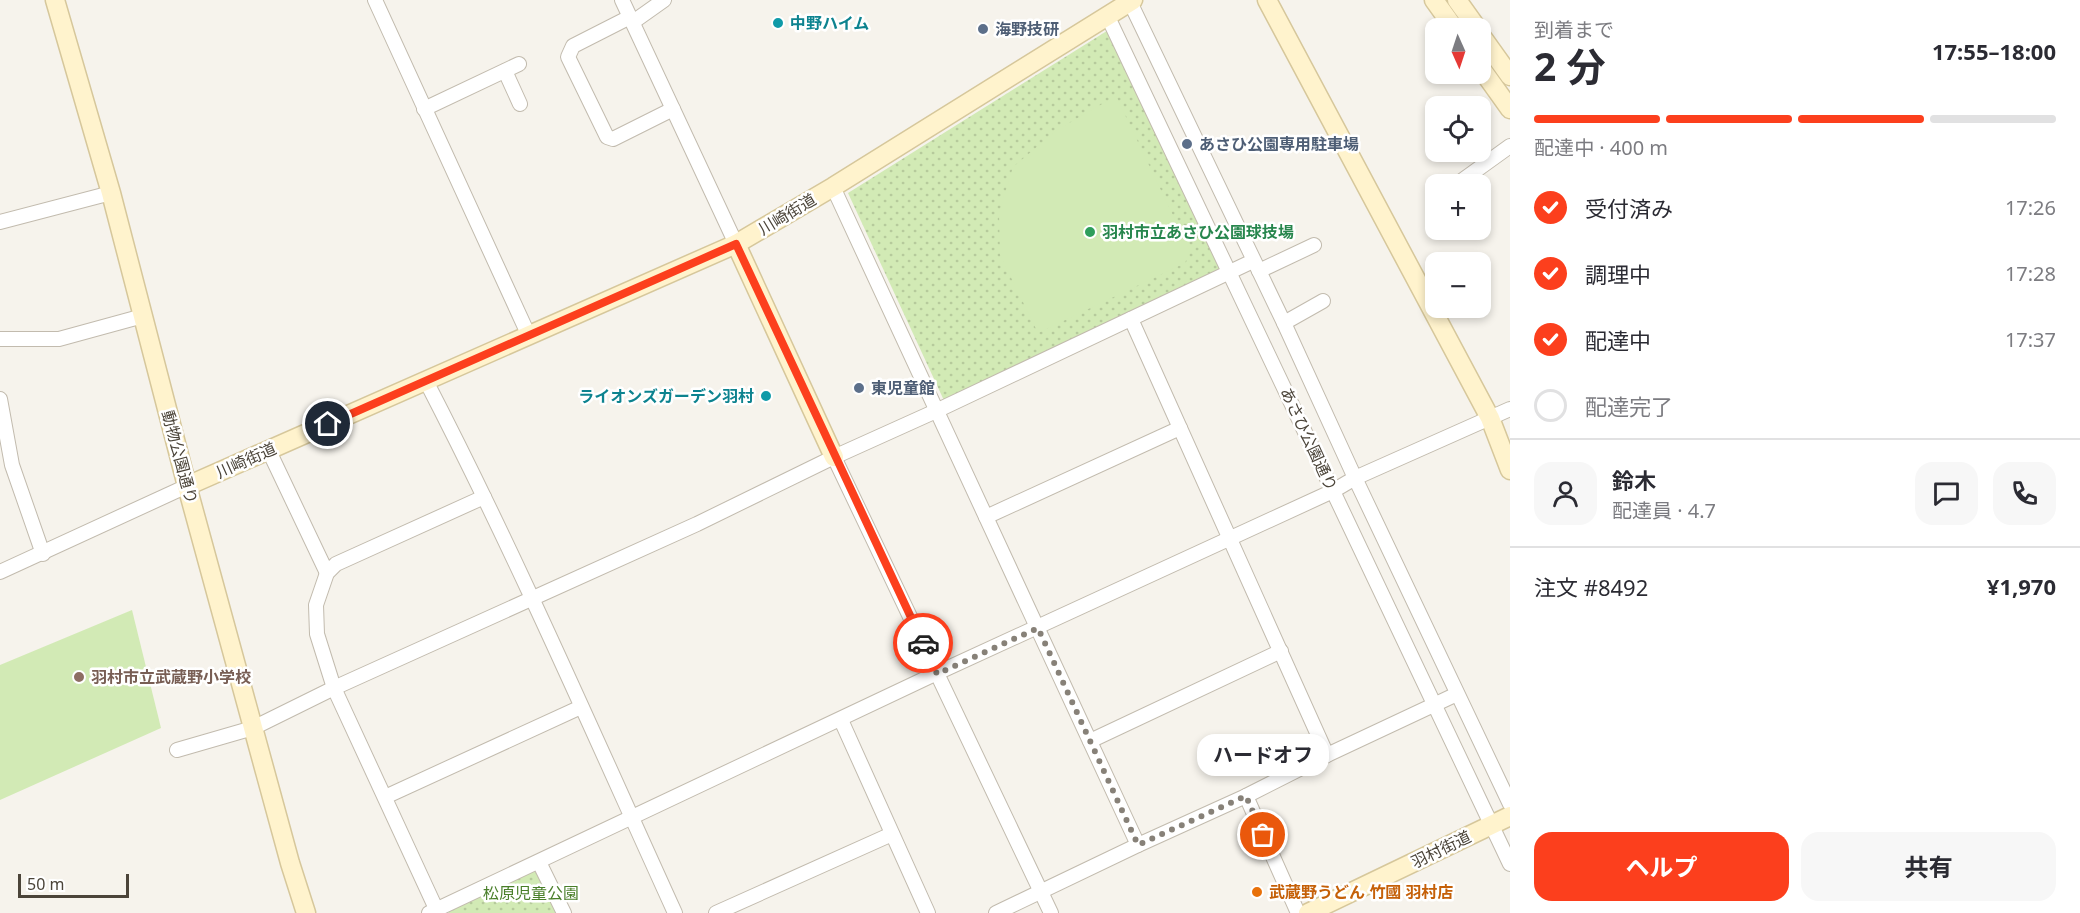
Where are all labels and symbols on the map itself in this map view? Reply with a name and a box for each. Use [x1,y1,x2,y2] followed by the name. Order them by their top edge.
[790,12,869,34] place label: 中野ハイム
[771,16,785,30] marker: 中野ハイム
[995,18,1059,40] place label: 海野技研
[1425,18,1491,84] north arrow
[976,22,990,36] marker: 海野技研
[1199,133,1359,155] place label: あさひ公園専用駐車場
[1180,137,1194,151] marker: あさひ公園専用駐車場
[754,188,820,240] street label: 川崎街道
[1102,221,1294,243] place label: 羽村市立あさひ公園球技場
[1083,225,1097,239] marker: 羽村市立あさひ公園球技場
[871,377,935,399] place label: 東児童館
[852,381,866,395] marker: 東児童館
[1275,384,1343,494] street label: あさひ公園通り
[578,385,754,407] place label: ライオンズガーデン羽村
[759,389,773,403] marker: ライオンズガーデン羽村
[302,398,353,449] pin
[157,408,203,506] street label: 動物公園通り
[212,437,280,483] street label: 川崎街道
[893,613,953,673] courier
[91,666,251,688] place label: 羽村市立武蔵野小学校
[72,670,86,684] marker: 羽村市立武蔵野小学校
[1197,733,1329,775] callout: ハードオフ
[1237,809,1288,860] pin
[1407,825,1475,873] street label: 羽村街道
[18,871,129,898] scale bar
[1269,881,1453,903] place label: 武蔵野うどん 竹國 羽村店
[483,882,579,904] park label: 松原児童公園
[1250,885,1264,899] marker: 武蔵野うどん 竹國 羽村店

